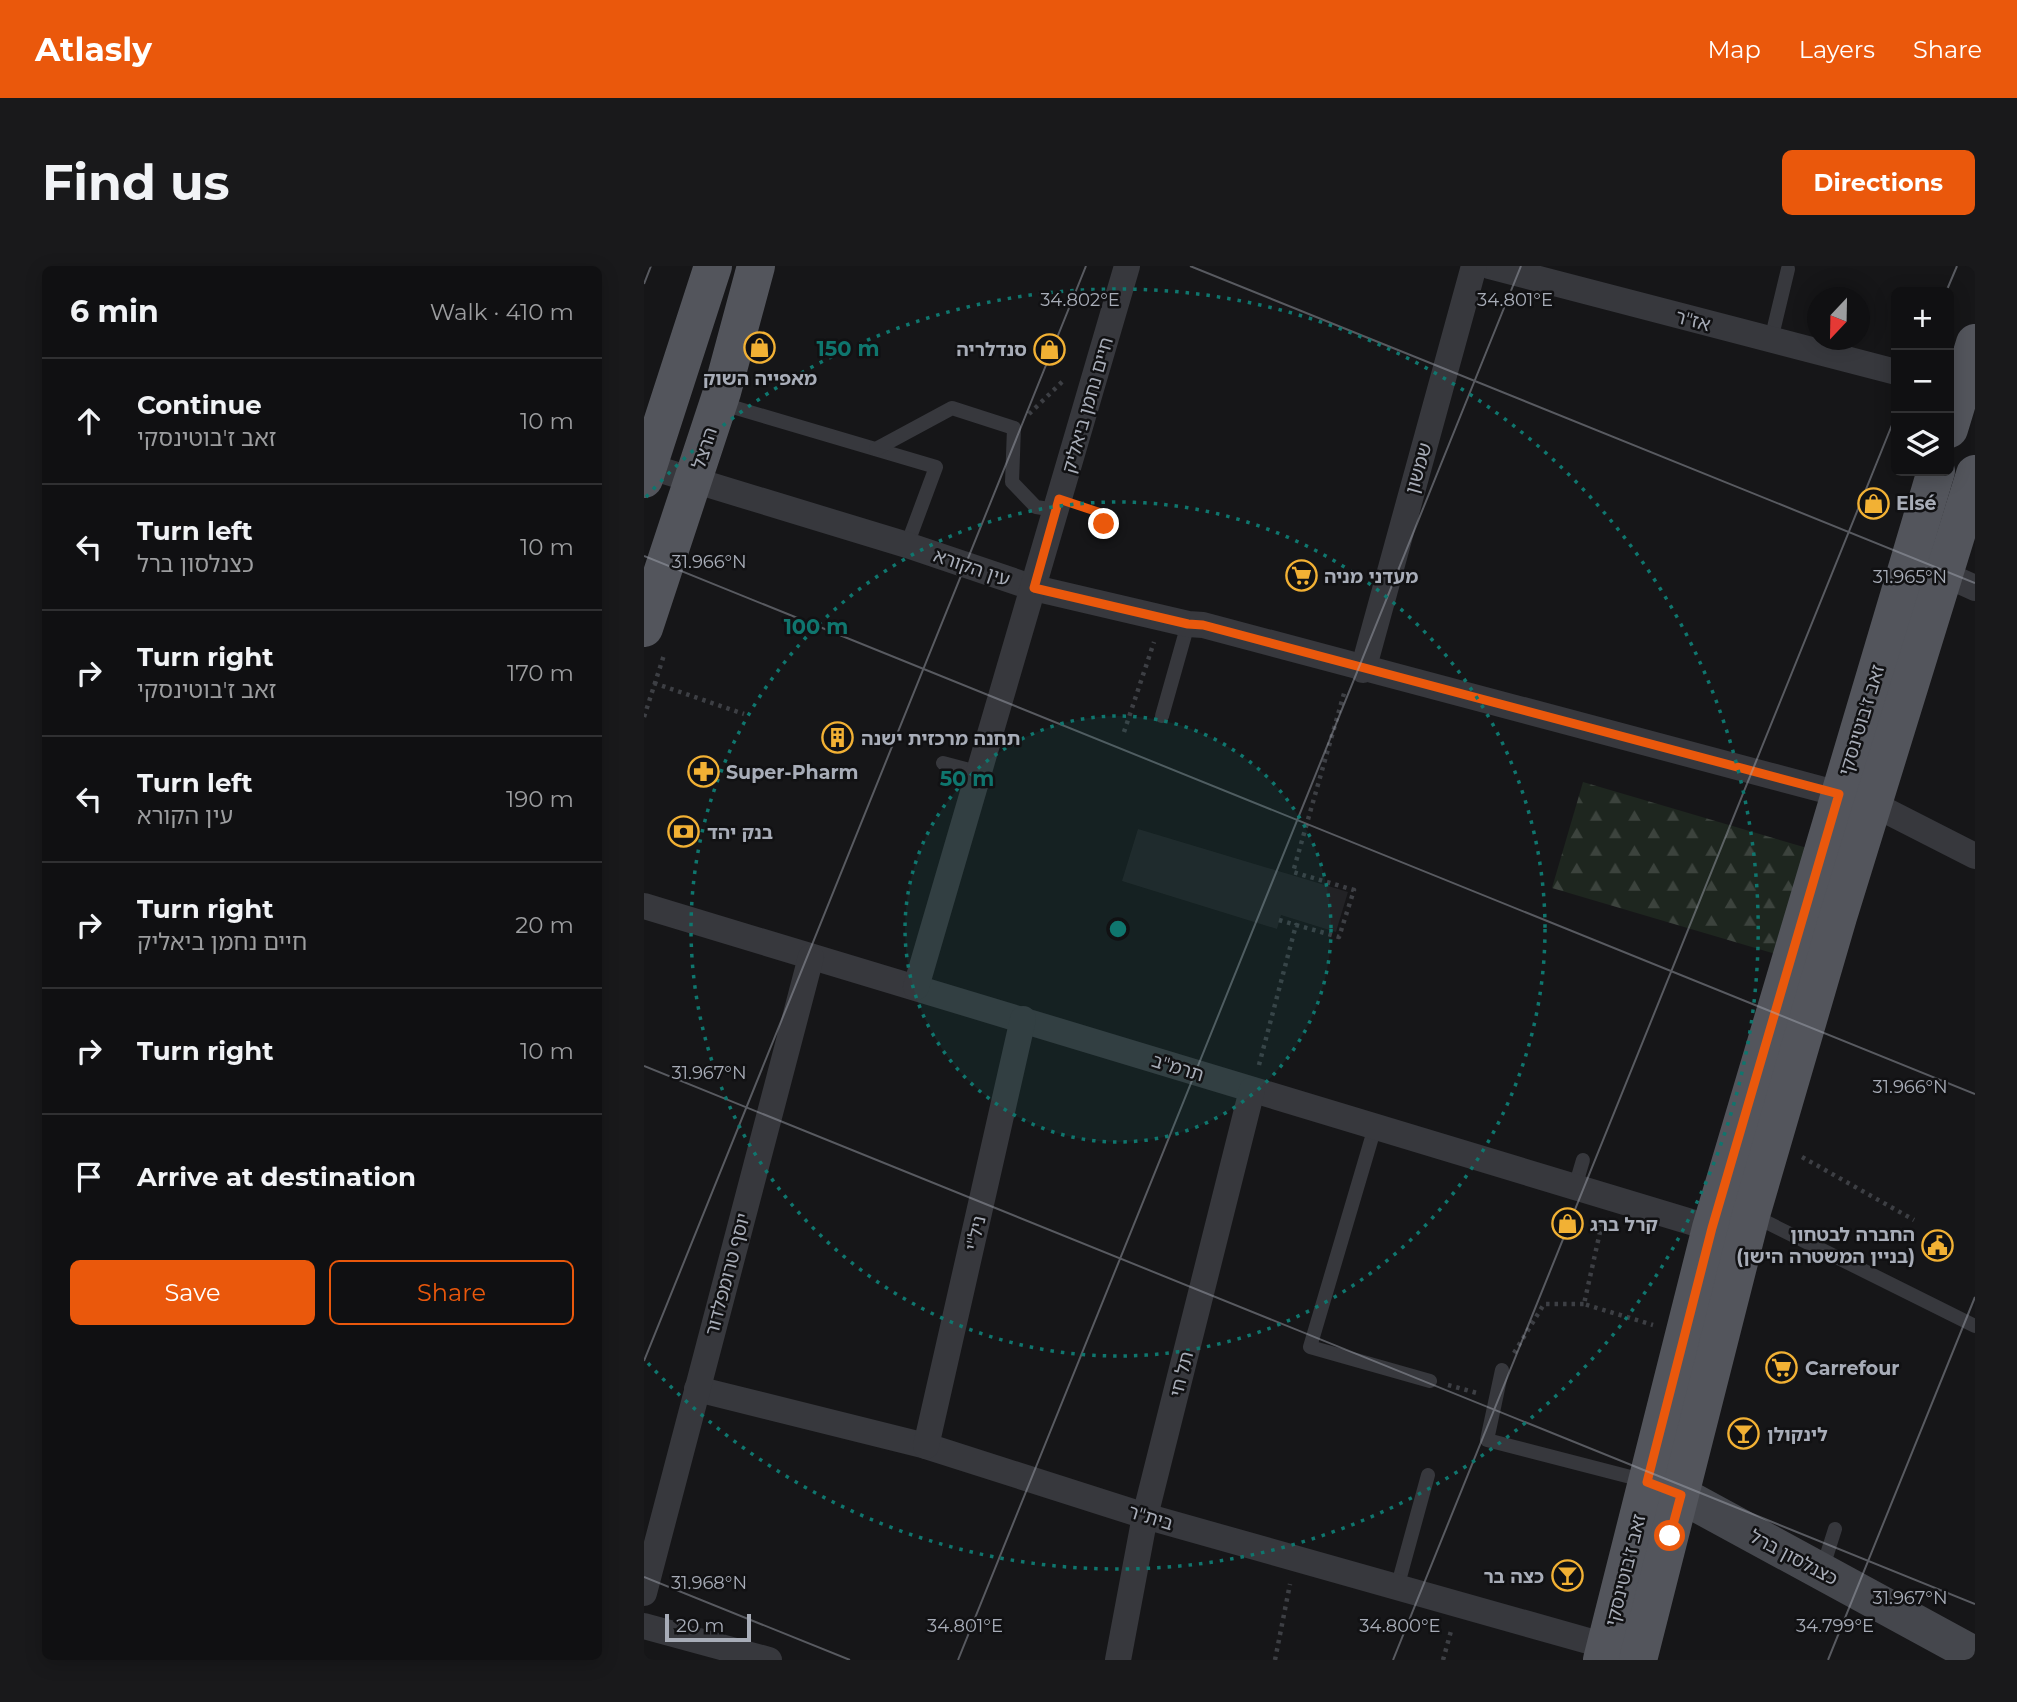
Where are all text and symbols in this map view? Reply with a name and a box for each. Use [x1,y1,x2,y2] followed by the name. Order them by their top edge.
[35,29,152,69] text: Atlasly
[1707,35,1761,64] text: Map
[1799,35,1875,64] text: Layers
[1913,35,1982,64] text: Share
[1782,150,1975,215] button: Directions
[42,153,230,212] text: Find us
[1807,287,1870,350] north arrow
[1891,287,1954,476] map controls
[1891,287,1954,350] button: +
[1040,289,1120,311] text: 34.802°E
[1477,289,1553,311] text: 34.801°E
[70,293,159,330] text: 6 min
[430,298,574,326] text: Walk · 410 m
[1673,305,1713,336] street label: אז"ר
[743,330,777,364] shop icon: מאפייה השוק
[1033,332,1067,366] shop icon: סנדלריה
[1057,334,1118,476] street label: חיים נחמן ביאליק
[817,336,879,361] text: 150 m
[956,338,1027,361] place label: סנדלריה
[1891,350,1954,413] button: −
[703,367,817,390] place label: מאפייה השוק
[137,389,262,421] text: Continue
[70,402,108,440] icon: ahead
[520,407,574,435] text: 10 m
[1891,413,1954,476] button: layers
[137,424,276,452] text: זאב ז'בוטינסקי
[687,424,722,472] street label: הרצל
[1400,440,1437,496] street label: שמשון
[1856,486,1890,520] shop icon: Elsé
[1896,492,1937,515] place label: Elsé
[1088,508,1119,539] route end
[137,515,253,547] text: Turn left
[70,528,108,566] icon: left
[520,533,574,561] text: 10 m
[931,544,1013,591] street label: עין הקורא
[137,550,254,578] text: כצנלסון ברל
[671,551,747,573] text: 31.966°N
[1284,559,1318,593] supermarket icon: מעדני מניה
[1324,565,1418,588] place label: מעדני מניה
[1873,566,1947,588] text: 31.965°N
[784,614,848,639] text: 100 m
[137,641,273,673] text: Turn right
[70,654,108,692] icon: right
[507,659,574,687] text: 170 m
[1834,662,1889,779] street label: זאב ז'בוטינסקי
[137,676,276,704] text: זאב ז'בוטינסקי
[821,721,855,755] building icon: תחנה מרכזית ישנה
[861,727,1020,750] place label: תחנה מרכזית ישנה
[686,755,720,789] pharmacy icon: Super-Pharm
[726,761,858,784] place label: Super-Pharm
[940,766,994,791] text: 50 m
[137,767,253,799] text: Turn left
[70,780,108,818] icon: left
[506,785,574,813] text: 190 m
[137,802,233,830] text: עין הקורא
[667,815,701,849] bank icon: בנק יהד
[707,821,773,844] place label: בנק יהד
[137,893,273,925] text: Turn right
[70,906,108,944] icon: right
[515,911,574,939] text: 20 m
[1106,917,1130,941] centre of rings
[137,928,307,956] text: חיים נחמן ביאליק
[70,1032,108,1070] icon: right
[137,1035,273,1067] text: Turn right
[520,1037,574,1065] text: 10 m
[1149,1049,1207,1086] street label: תרמ"ב
[671,1062,747,1084] text: 31.967°N
[1872,1076,1948,1098] text: 31.966°N
[70,1158,108,1196] icon: arrive
[137,1161,416,1193] text: Arrive at destination
[1550,1207,1584,1241] shop icon: קרל ברג
[700,1210,755,1338] street label: יוסף טרומפלדור
[960,1213,991,1253] street label: ניל"י
[1590,1213,1658,1236] place label: קרל ברג
[1736,1223,1915,1268] place label: החברה לבטחון (בניין המשטרה הישן)
[1921,1228,1955,1262] public building icon: החברה לבטחון (בניין המשטרה הישן)
[70,1260,315,1325] button: Save
[329,1260,574,1325] button: Share
[1165,1349,1198,1399] street label: תל חי
[1765,1351,1799,1385] supermarket icon: Carrefour
[1805,1357,1899,1380] place label: Carrefour
[1727,1417,1761,1451] bar icon: לינקולן
[1767,1423,1828,1446] place label: לינקולן
[1125,1500,1176,1535] street label: בית"ר
[1600,1511,1651,1629] street label: זאב ז'בוטינסקי
[1654,1520,1685,1551] route start
[1746,1525,1842,1590] street label: כצנלסון ברל
[1550,1559,1584,1593] bar icon: כצה בר
[1483,1565,1544,1588] place label: כצה בר
[671,1572,747,1594] text: 31.968°N
[1872,1587,1948,1609] text: 31.967°N
[665,1611,751,1643] scale bar
[676,1614,724,1637] text: 20 m
[927,1615,1003,1637] text: 34.801°E
[1359,1615,1441,1637] text: 34.800°E
[1796,1615,1874,1637] text: 34.799°E

